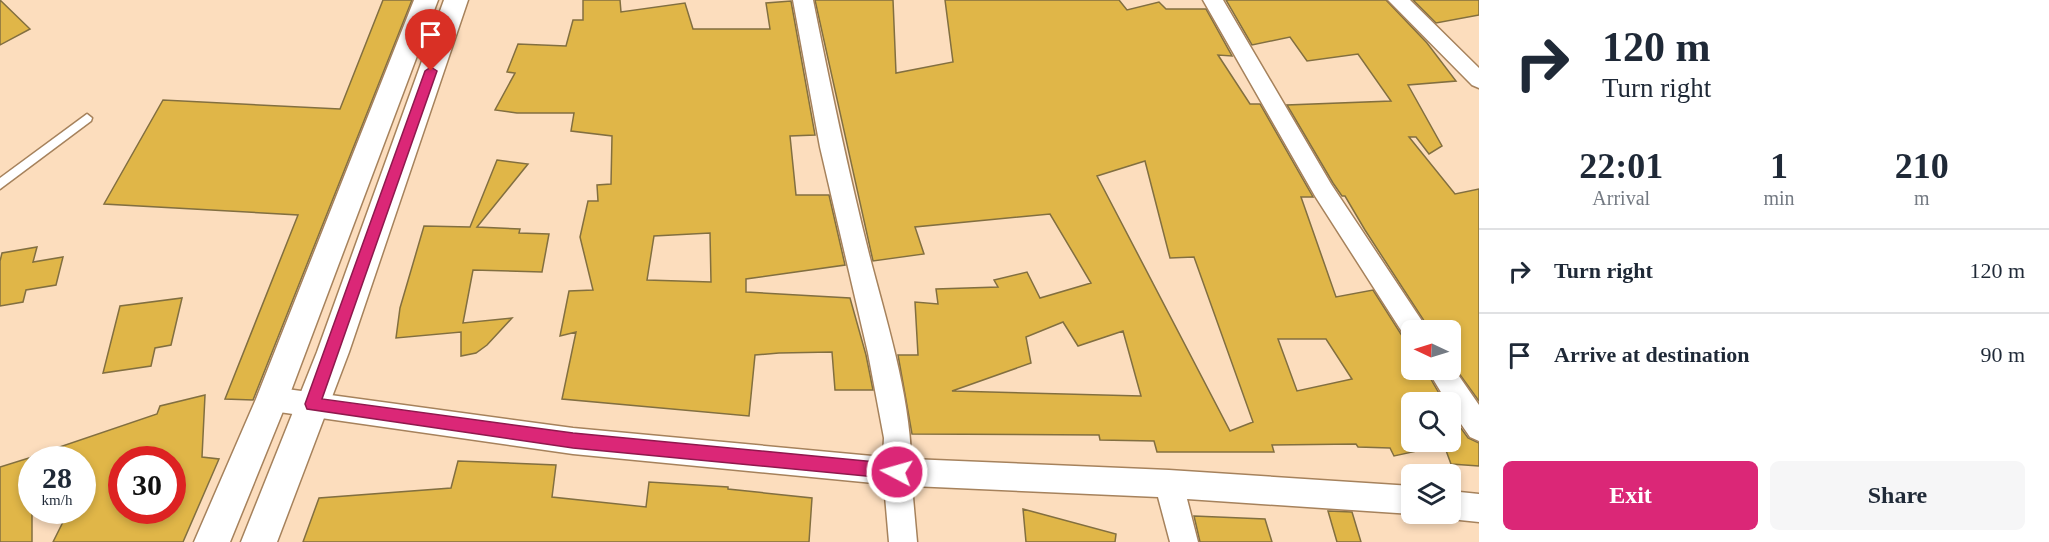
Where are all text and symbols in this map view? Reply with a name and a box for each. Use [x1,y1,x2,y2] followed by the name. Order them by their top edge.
[405,9,456,71] pin
[414,18,447,51] icon: arrive
[1503,24,1581,102] icon: right
[1602,24,1711,70] text: 120 m
[1602,73,1711,103] text: Turn right
[1579,146,1663,186] text: 22:01
[1770,146,1788,186] text: 1
[1895,146,1949,186] text: 210
[1592,187,1650,209] text: Arrival
[1763,187,1795,209] text: min
[1914,187,1930,209] text: m
[1503,255,1536,288] icon: right
[1554,258,1653,283] text: Turn right
[1969,258,2025,283] text: 120 m
[1401,320,1461,380] north arrow
[1401,320,1461,524] map controls
[1503,339,1536,372] icon: arrive
[1554,342,1750,367] text: Arrive at destination
[1980,342,2025,367] text: 90 m
[1401,392,1461,452] button: search
[865,440,929,504] position arrow
[108,446,186,524] speed limit sign: 30
[42,461,72,494] text: 28
[1503,461,1758,530] button: Exit
[1770,461,2025,530] button: Share
[1401,464,1461,524] button: layers
[42,492,72,508] text: km/h

